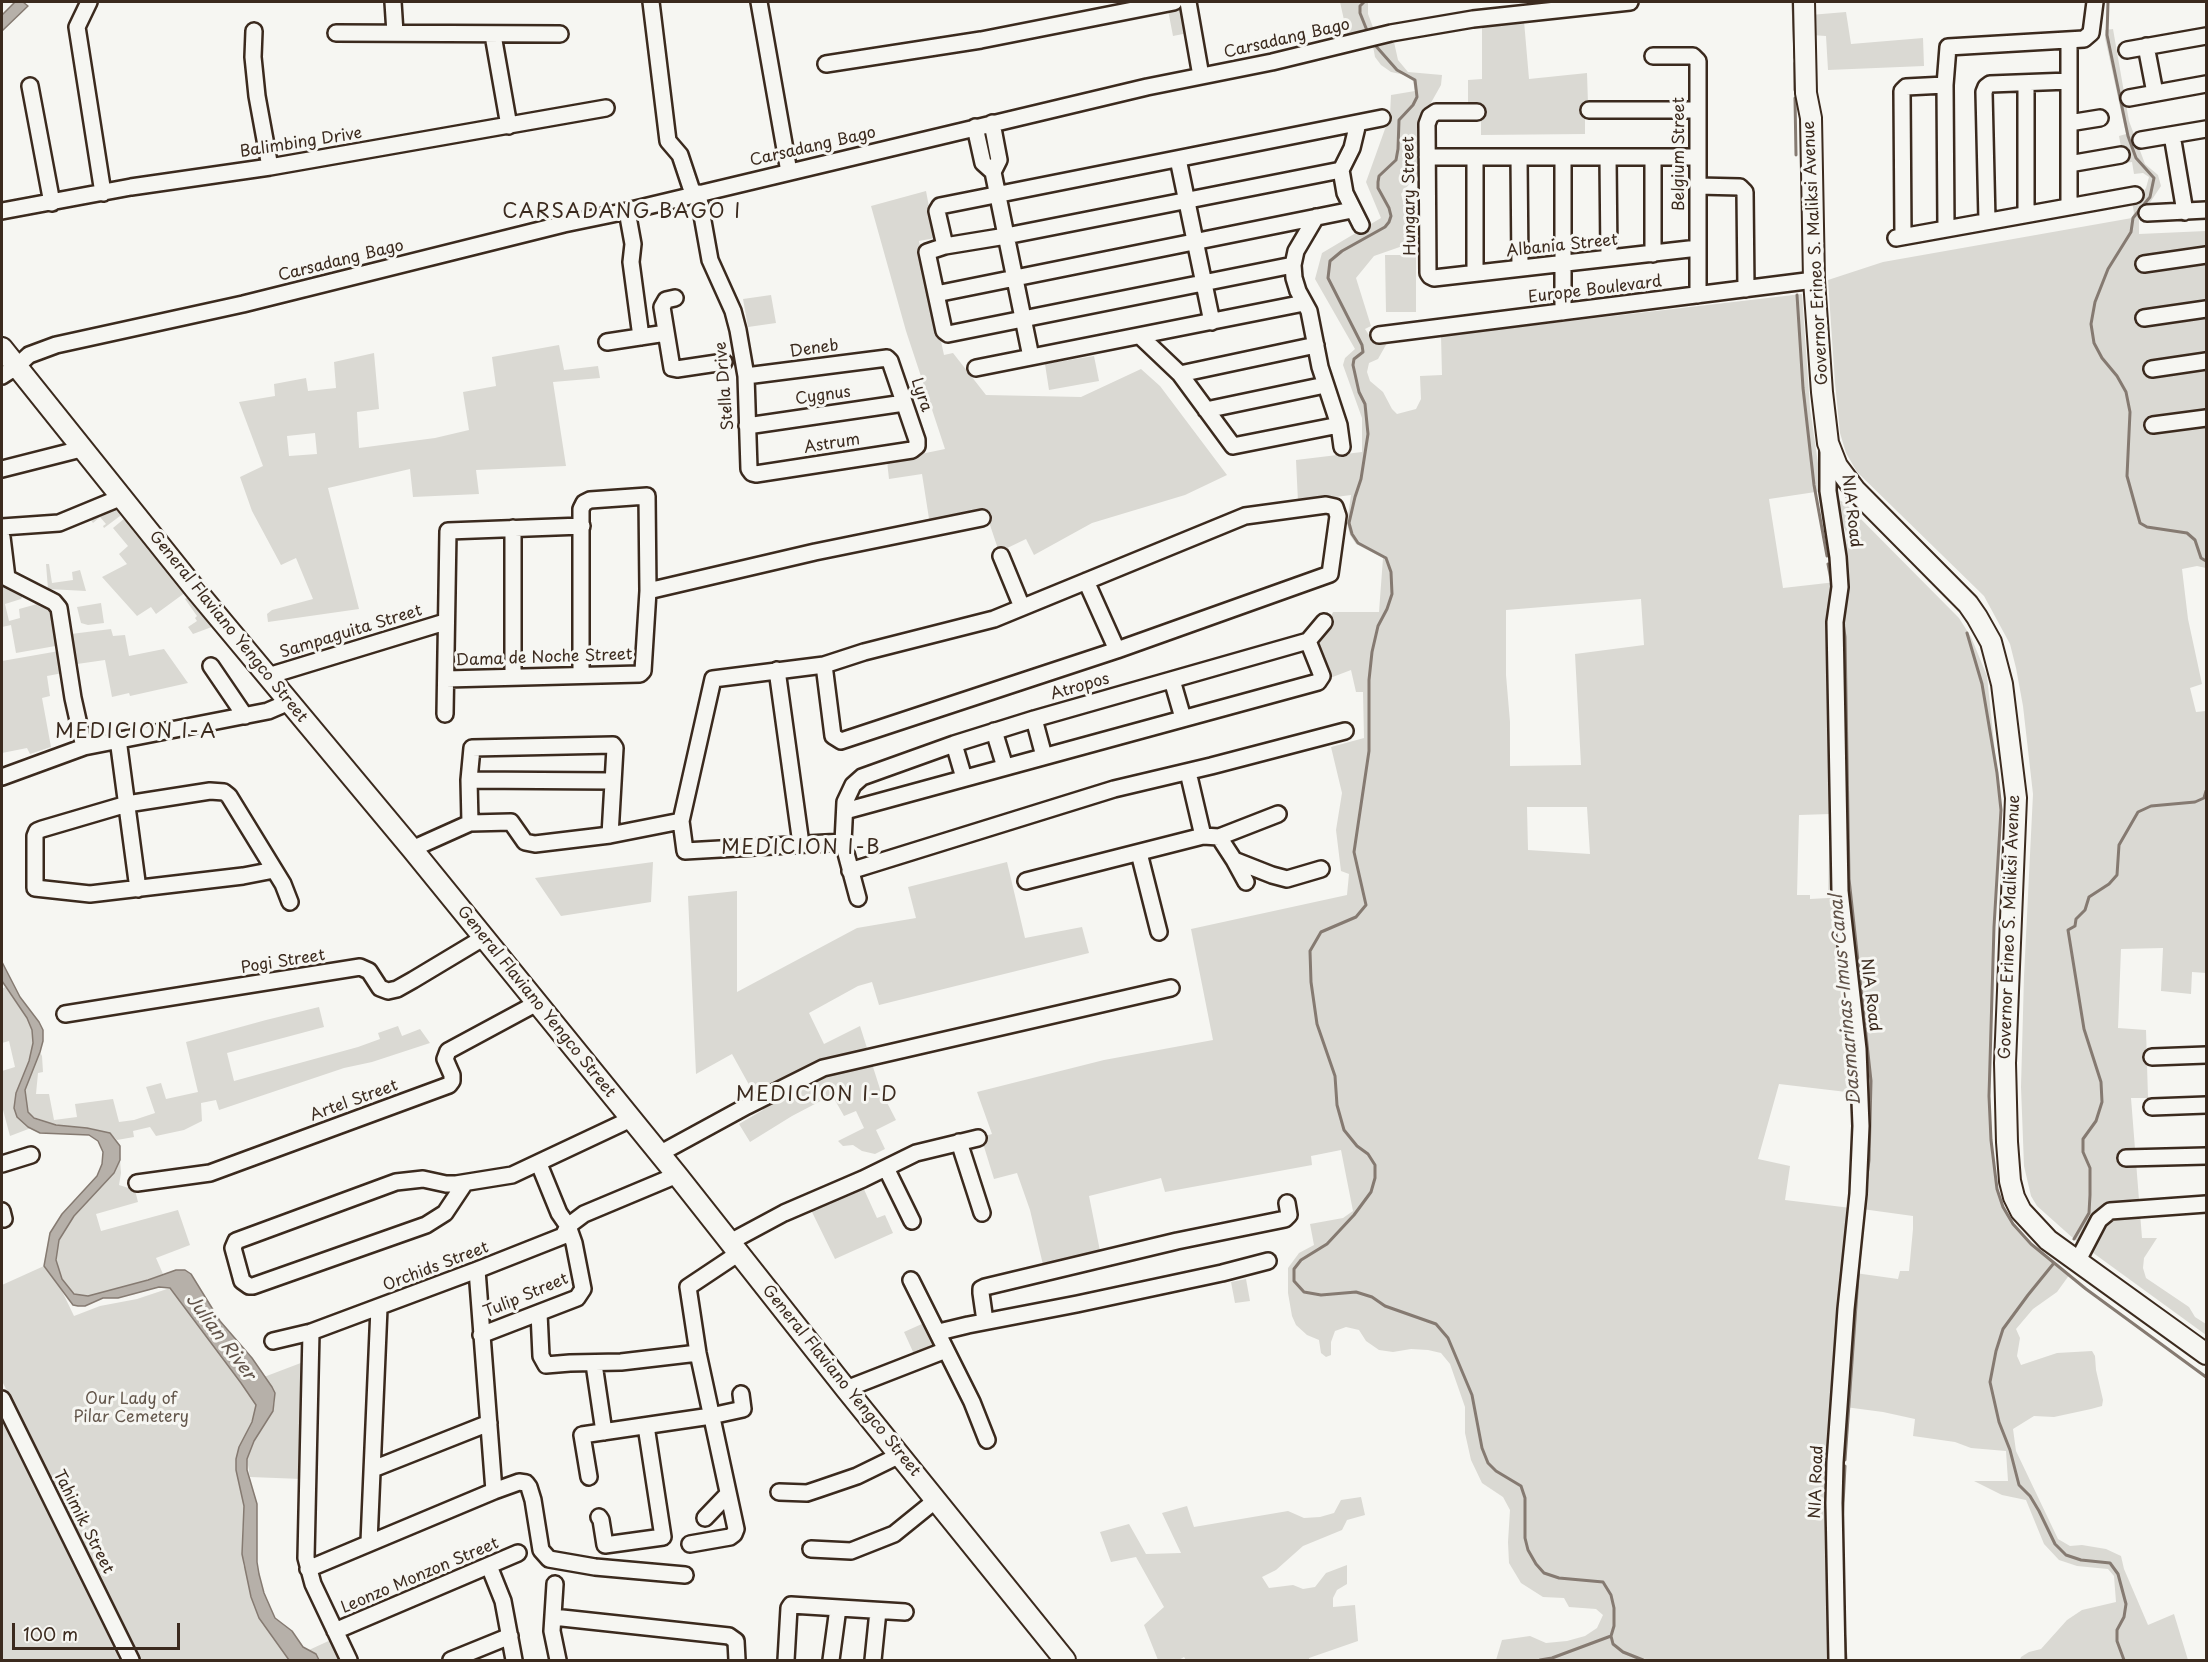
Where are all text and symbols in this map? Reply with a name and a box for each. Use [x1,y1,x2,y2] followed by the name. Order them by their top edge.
[1222,15,1352,63] street label: Carsadang Bago
[1670,97,1690,211] street label: Belgium Street
[1799,120,1833,386] street label: Governor Erineo S. Maliksi Avenue
[748,123,878,171] street label: Carsadang Bago
[238,124,364,162] street label: Balimbing Drive
[1399,136,1421,256] street label: Hungary Street
[502,200,742,224] district label: CARSADANG BAGO I
[1505,231,1619,261] street label: Albania Street
[276,236,406,286] street label: Carsadang Bago
[1527,272,1663,308] street label: Europe Boulevard
[788,336,840,362] street label: Deneb
[712,341,738,431] street label: Stella Drive
[906,375,936,415] street label: Lyra
[794,383,852,409] street label: Cygnus
[803,430,861,458] street label: Astrum
[1837,473,1865,549] street label: NIA Road
[145,527,311,727] street label: General Flaviano Yengco Street
[278,601,424,663] street label: Sampaguita Street
[455,645,633,671] street label: Dama de Noche Street
[1048,669,1112,705] street label: Atropos
[55,720,217,744] district label: MEDICION I-A
[1996,794,2024,1060] street label: Governor Erineo S. Maliksi Avenue
[721,836,881,860] district label: MEDICION I-B
[1826,894,1866,1106] water label: Dasmarinas-Imus Canal
[453,902,619,1102] street label: General Flaviano Yengco Street
[240,946,326,978] street label: Pogi Street
[1856,957,1884,1033] street label: NIA Road
[307,1076,401,1126] street label: Artel Street
[736,1083,898,1107] district label: MEDICION I-D
[380,1238,492,1296] street label: Orchids Street
[481,1270,571,1322] street label: Tulip Street
[758,1281,924,1481] street label: General Flaviano Yengco Street
[180,1289,260,1385] water label: Julian River
[73,1390,189,1428] park label: Our Lady of Pilar Cemetery
[1806,1445,1828,1519] street label: NIA Road
[49,1467,117,1577] street label: Tahimik Street
[338,1534,502,1618] street label: Leonzo Monzon Street
[15,1611,183,1649] scale bar
[23,1620,78,1647] text: 100 m

